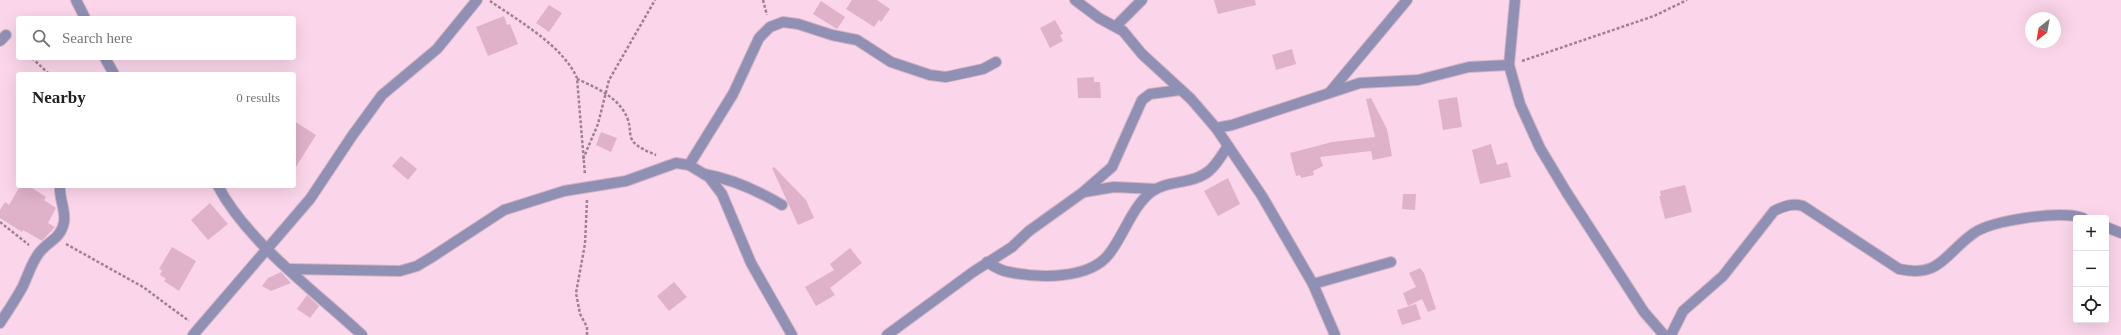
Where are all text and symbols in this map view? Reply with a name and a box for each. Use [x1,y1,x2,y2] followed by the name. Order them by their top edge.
[2025,12,2061,48] north arrow
[16,16,296,60] search box
[30,27,52,49] icon: search
[62,30,132,46] text: Search here
[32,88,86,107] text: Nearby
[236,90,280,105] text: 0 results
[2073,215,2109,323] map controls
[2073,215,2109,251] button: +
[2073,251,2109,287] button: −
[2073,287,2109,323] button: locate

